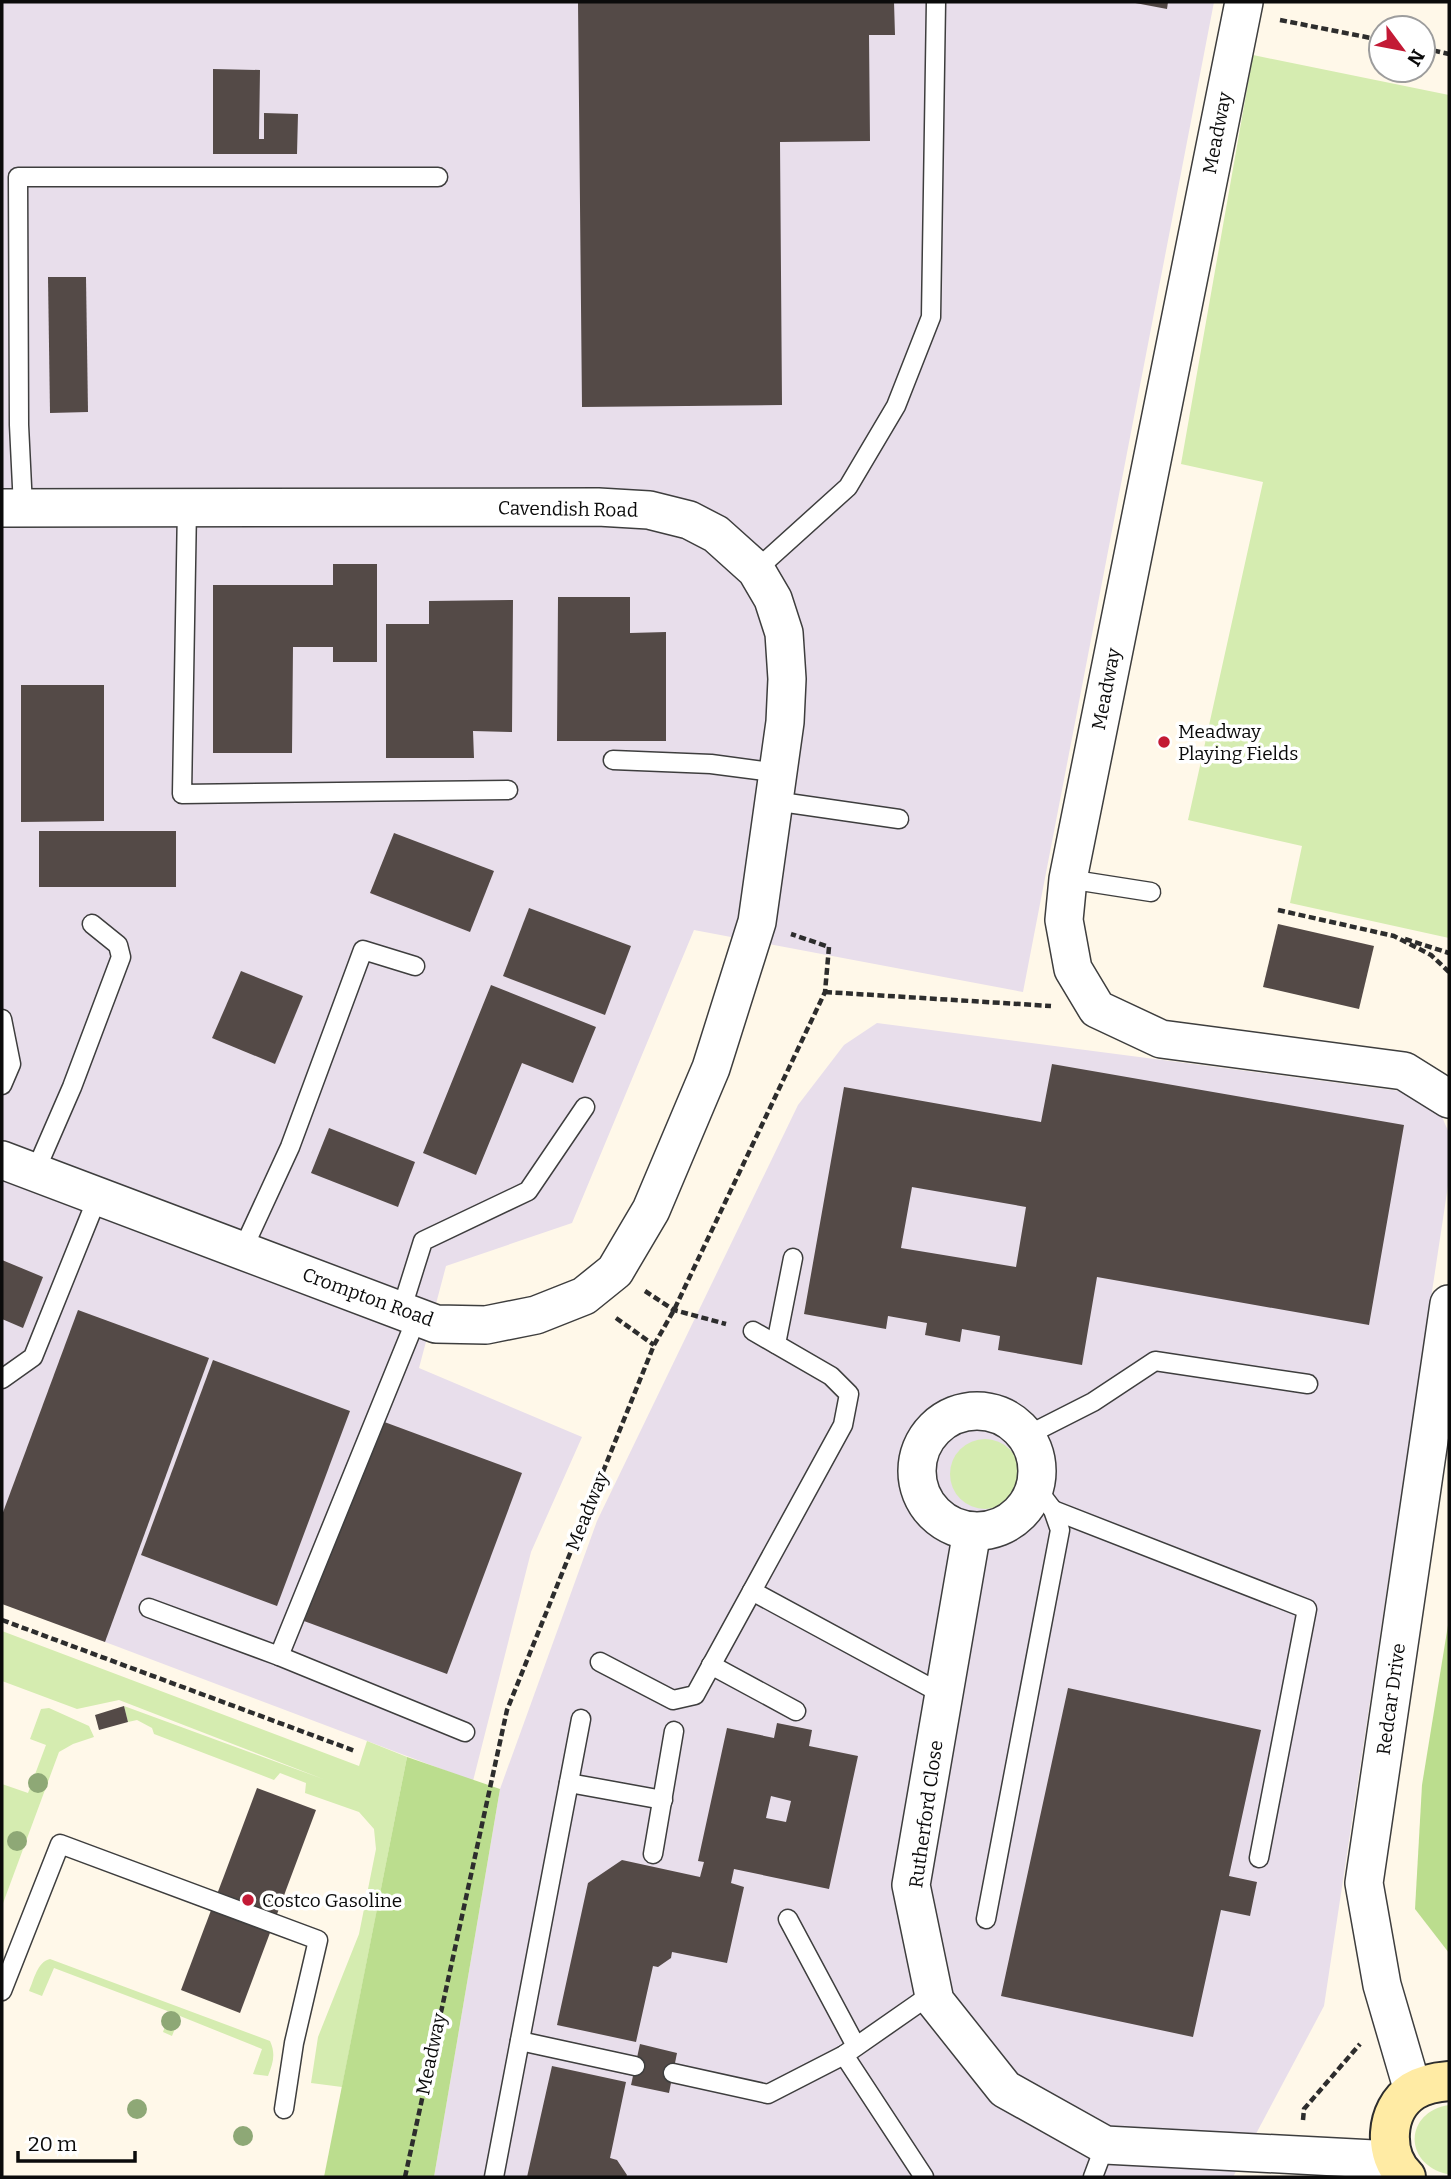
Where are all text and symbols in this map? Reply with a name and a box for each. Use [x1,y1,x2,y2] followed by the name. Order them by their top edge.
[1367,14,1437,84] north arrow
[1402,45,1430,70] text: N
[1198,89,1236,176] street label: Meadway
[498,496,638,522] street label: Cavendish Road
[1087,645,1125,732] street label: Meadway
[1178,720,1298,765] place label: Meadway Playing Fields
[1156,734,1172,750] marker: Meadway Playing Fields
[299,1263,437,1331] street label: Crompton Road
[561,1467,614,1554] street label: Meadway
[1372,1642,1410,1756] street label: Redcar Drive
[904,1739,948,1889] street label: Rutherford Close
[262,1889,402,1912] place label: Costco Gasoline
[240,1892,256,1908] marker: Costco Gasoline
[411,2010,451,2097] street label: Meadway
[18,2120,135,2164] scale bar
[28,2131,77,2157] text: 20 m

